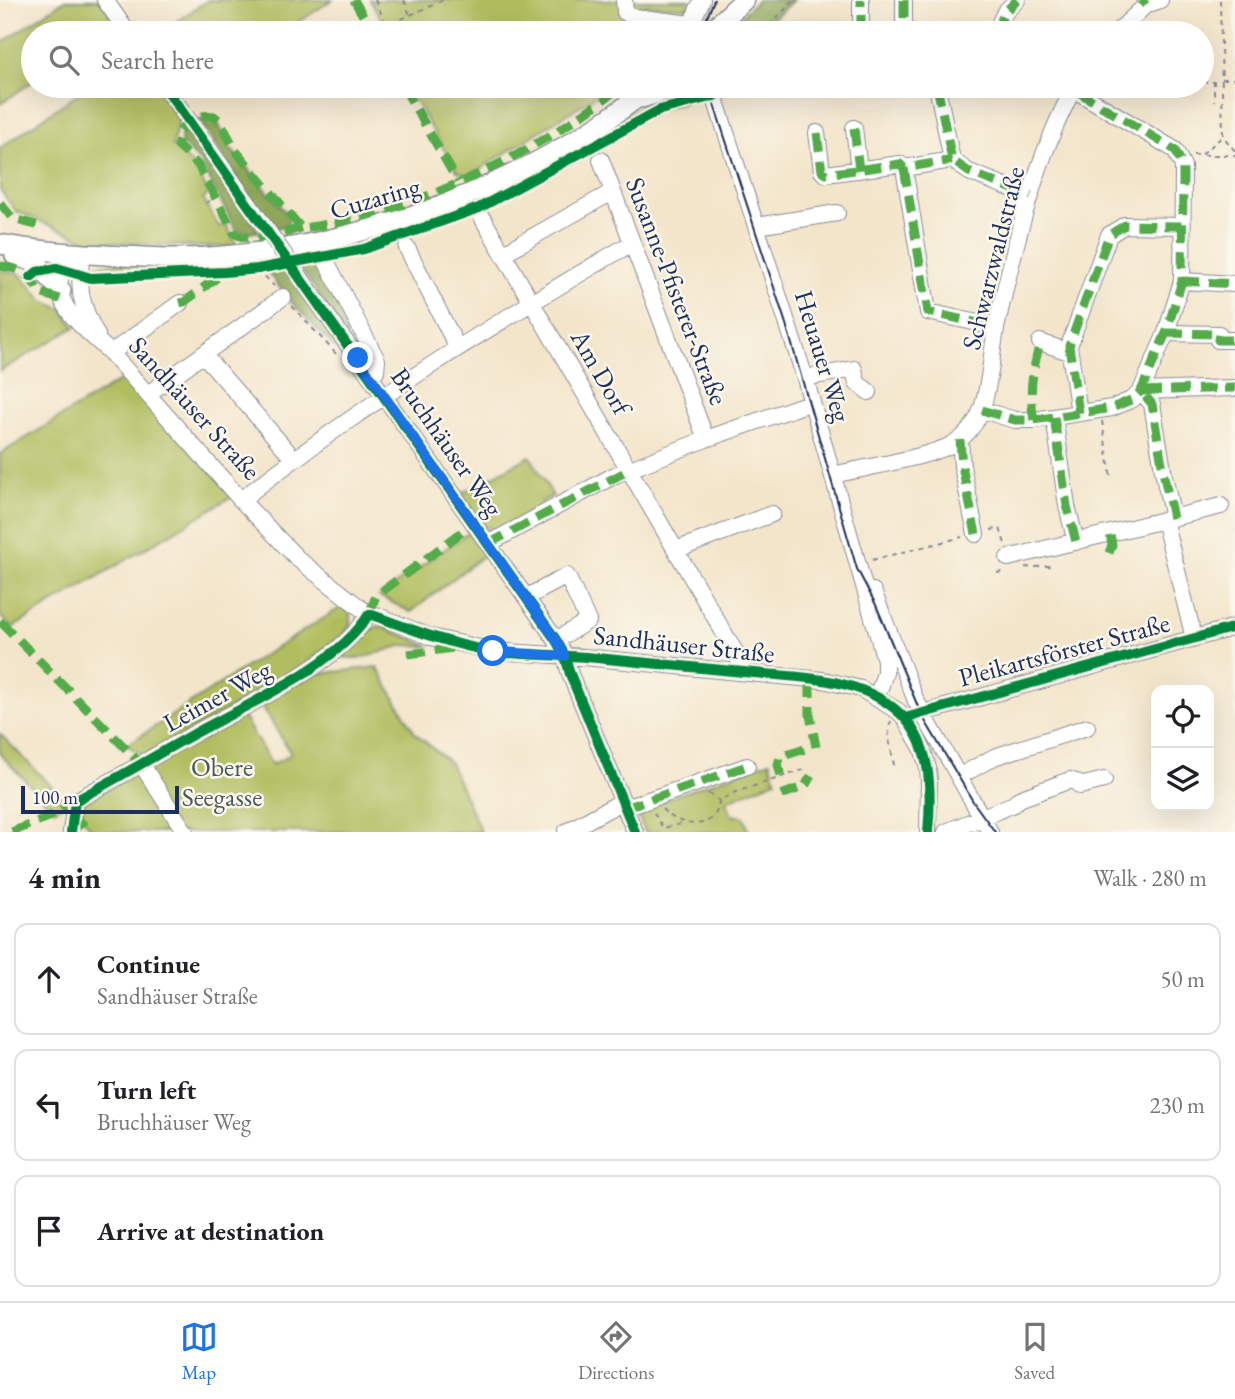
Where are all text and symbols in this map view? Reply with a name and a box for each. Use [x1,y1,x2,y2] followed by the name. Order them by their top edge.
[21,21,1214,98] search box
[45,41,83,79] icon: search
[101,43,214,77] text: Search here
[954,163,1032,353] street label: Schwarzwaldstraße
[326,169,425,227] street label: Cuzaring
[618,172,736,410] street label: Susanne-Pfisterer-Straße
[787,286,859,426] street label: Heuauer Weg
[563,322,640,423] street label: Am Dorf
[122,329,268,487] street label: Sandhäuser Straße
[342,342,373,373] route end
[383,361,511,524] street label: Bruchhäuser Weg
[955,605,1173,695] street label: Pleikartsförster Straße
[592,618,776,670] street label: Sandhäuser Straße
[477,635,508,666] route start
[157,652,278,740] street label: Leimer Weg
[1151,685,1214,811] map controls
[1151,685,1214,748] button: locate
[1151,748,1214,811] button: layers
[182,750,262,814] park label: Obere Seegasse
[21,783,178,815] scale bar
[32,785,78,810] text: 100 m
[28,858,101,897] text: 4 min
[1093,863,1207,893] text: Walk · 280 m
[97,947,200,981] text: Continue
[30,960,68,998] icon: ahead
[1160,964,1205,994] text: 50 m
[97,981,258,1011] text: Sandhäuser Straße
[97,1073,196,1107] text: Turn left
[30,1086,68,1124] icon: left
[1149,1090,1205,1120] text: 230 m
[97,1107,251,1137] text: Bruchhäuser Weg
[30,1212,68,1250] icon: arrive
[97,1214,324,1248] text: Arrive at destination
[180,1318,218,1385] tab: Map
[578,1318,654,1385] tab: Directions
[1014,1318,1055,1385] tab: Saved

